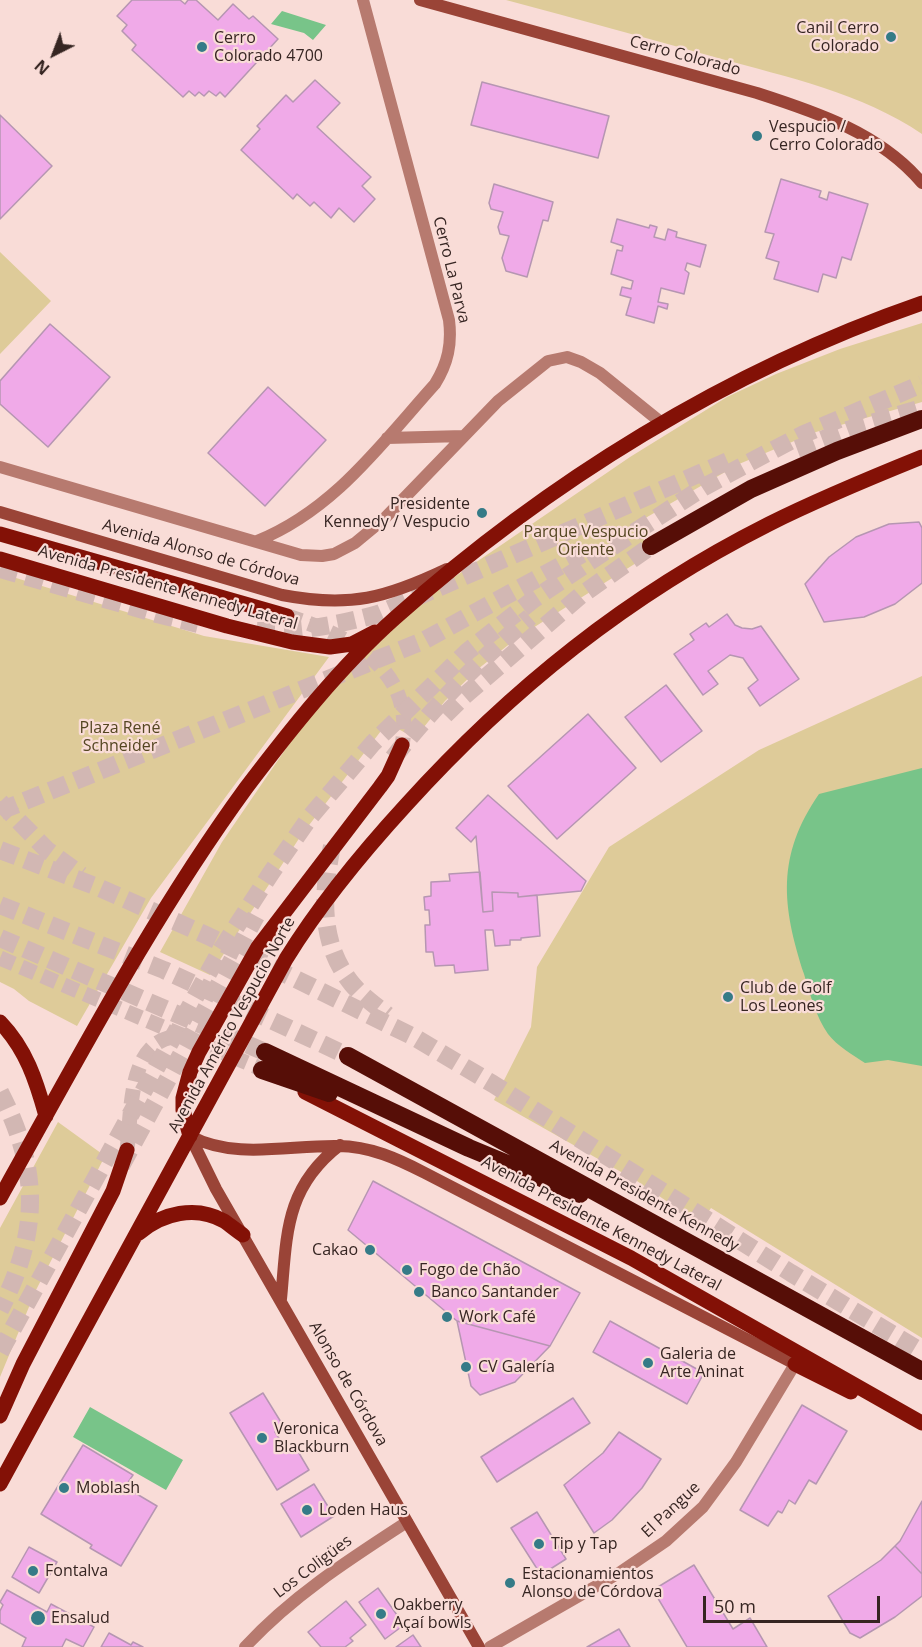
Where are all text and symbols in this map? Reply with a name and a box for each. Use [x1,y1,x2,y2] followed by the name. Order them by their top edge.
[796,18,879,56] place label: Canil Cerro Colorado
[24,24,84,84] north arrow
[214,28,323,66] place label: Cerro Colorado 4700
[884,30,898,44] marker: Canil Cerro Colorado
[627,32,743,80] street label: Cerro Colorado
[195,40,209,54] marker: Cerro Colorado 4700
[30,55,54,80] text: N
[769,117,883,155] place label: Vespucio / Cerro Colorado
[750,129,764,143] marker: Vespucio / Cerro Colorado
[428,215,474,325] street label: Cerro La Parva
[324,494,470,532] place label: Presidente Kennedy / Vespucio
[475,506,489,520] marker: Presidente Kennedy / Vespucio
[100,516,302,590] street label: Avenida Alonso de Córdova
[524,522,648,560] park label: Parque Vespucio Oriente
[36,542,300,634] street label: Avenida Presidente Kennedy Lateral
[80,718,160,756] park label: Plaza René Schneider
[164,914,300,1136] street label: Avenida Américo Vespucio Norte
[740,978,831,1016] place label: Club de Golf Los Leones
[721,990,735,1004] marker: Club de Golf Los Leones
[546,1136,742,1256] street label: Avenida Presidente Kennedy
[478,1152,724,1296] street label: Avenida Presidente Kennedy Lateral
[312,1240,358,1260] place label: Cakao
[363,1243,377,1257] marker: Cakao
[419,1260,521,1280] place label: Fogo de Chão
[400,1263,414,1277] marker: Fogo de Chão
[431,1282,559,1302] place label: Banco Santander
[412,1285,426,1299] marker: Banco Santander
[459,1307,536,1327] place label: Work Café
[440,1310,454,1324] marker: Work Café
[305,1318,391,1450] street label: Alonso de Córdova
[660,1344,744,1382] place label: Galeria de Arte Aninat
[641,1356,655,1370] marker: Galeria de Arte Aninat
[478,1357,555,1377] place label: CV Galería
[459,1360,473,1374] marker: CV Galería
[274,1419,349,1457] place label: Veronica Blackburn
[255,1431,269,1445] marker: Veronica Blackburn
[76,1478,140,1498] place label: Moblash
[638,1478,704,1542] street label: El Pangue
[57,1481,71,1495] marker: Moblash
[319,1500,408,1520] place label: Loden Haus
[300,1503,314,1517] marker: Loden Haus
[270,1531,356,1603] street label: Los Coligües
[551,1534,617,1554] place label: Tip y Tap
[532,1537,546,1551] marker: Tip y Tap
[45,1561,108,1581] place label: Fontalva
[26,1564,40,1578] marker: Fontalva
[522,1564,662,1602] place label: Estacionamientos Alonso de Córdova
[503,1576,517,1590] marker: Estacionamientos Alonso de Córdova
[706,1584,883,1622] scale bar
[714,1594,756,1618] text: 50 m
[393,1595,471,1633] place label: Oakberry Açaí bowls
[374,1607,388,1621] marker: Oakberry Açaí bowls
[51,1608,110,1628] place label: Ensalud
[29,1609,47,1627] marker: Ensalud

